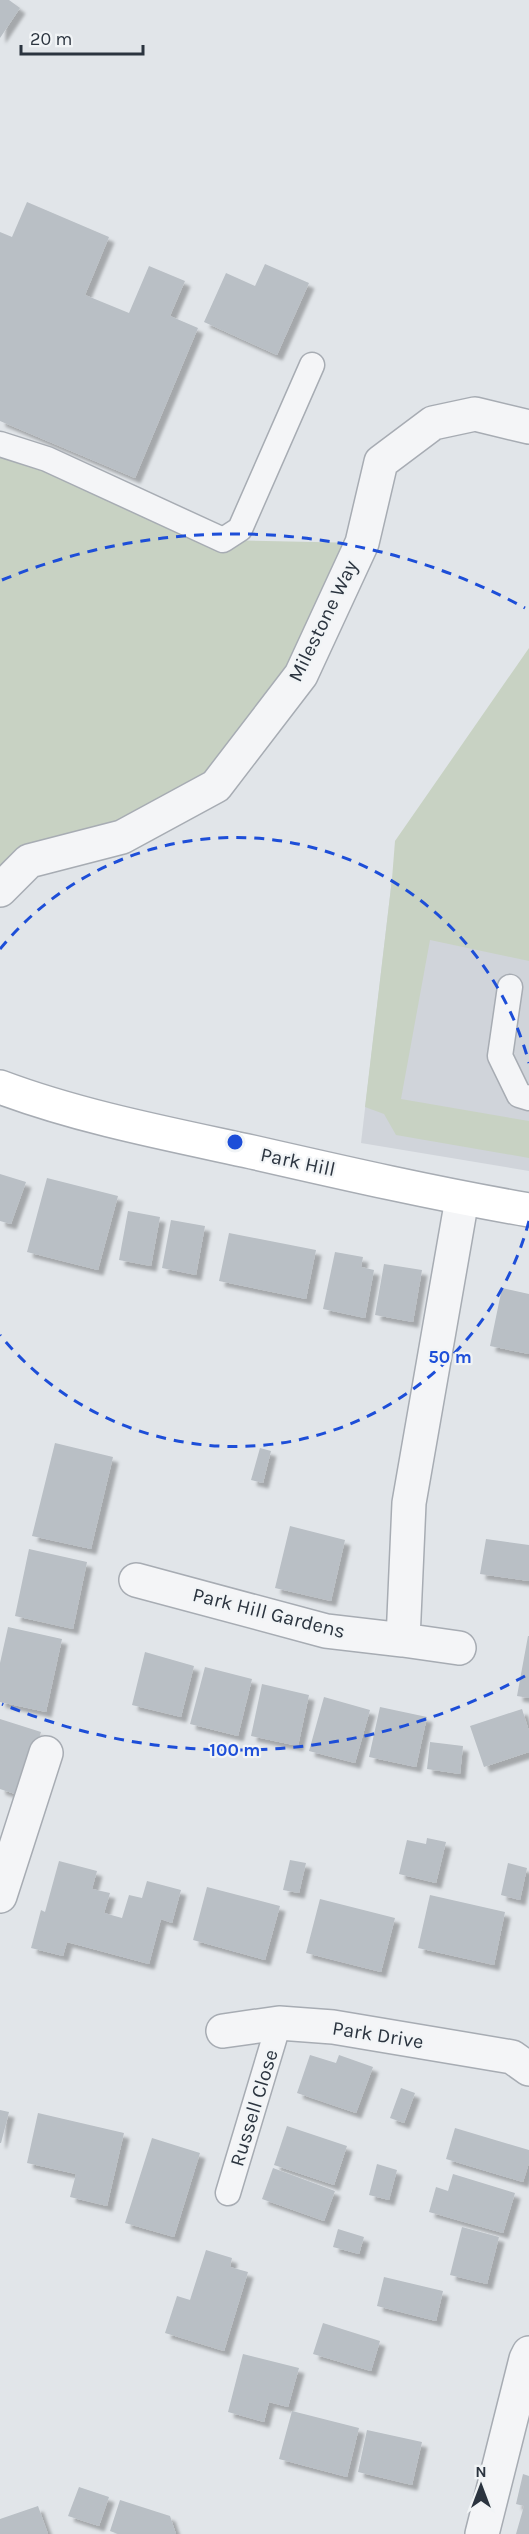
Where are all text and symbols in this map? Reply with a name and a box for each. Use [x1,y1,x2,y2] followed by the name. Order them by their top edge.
[21,18,142,56] scale bar
[30,28,72,50] text: 20 m
[284,556,362,686] street label: Milestone Way
[225,1132,245,1152] centre of rings
[259,1143,337,1181] street label: Park Hill
[428,1346,472,1368] text: 50 m
[190,1583,348,1643] street label: Park Hill Gardens
[210,1739,260,1761] text: 100 m
[331,2016,425,2054] street label: Park Drive
[225,2047,283,2169] street label: Russell Close
[451,2456,511,2516] north arrow
[475,2462,487,2481] text: N

